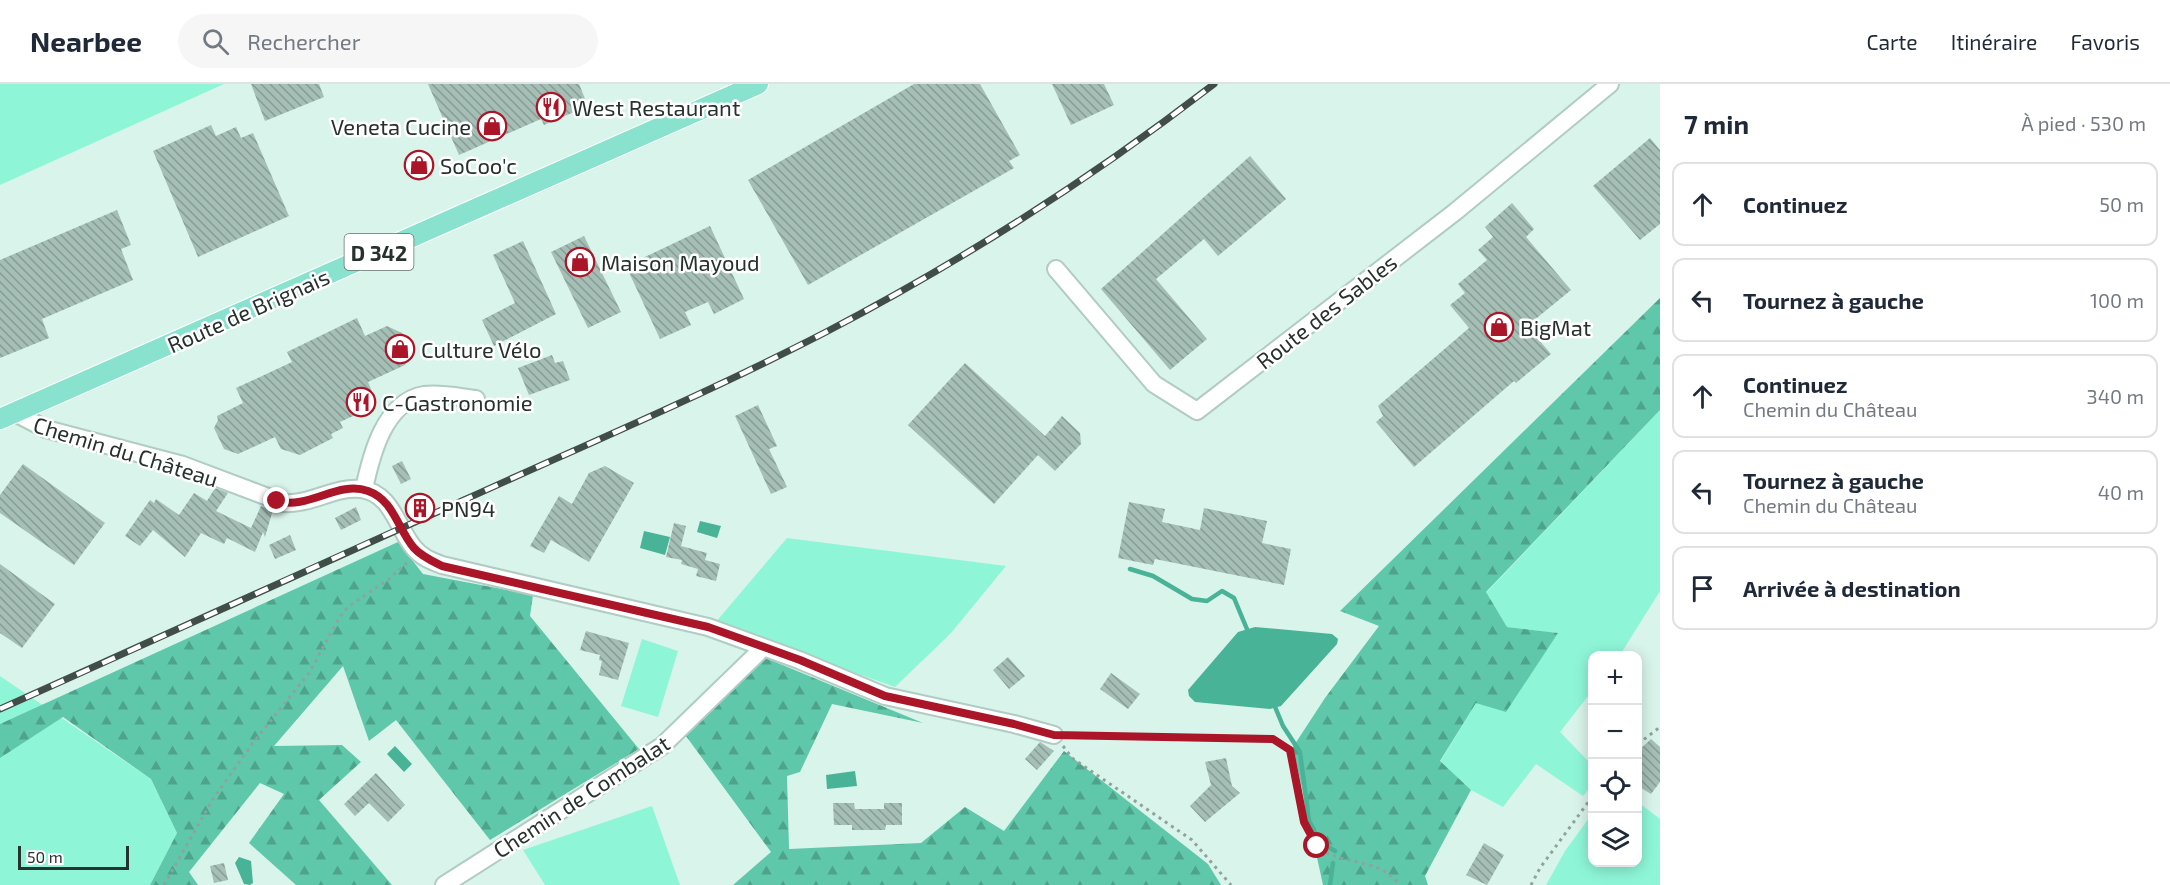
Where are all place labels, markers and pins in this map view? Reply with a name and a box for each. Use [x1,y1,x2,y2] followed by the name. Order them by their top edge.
[535,91,567,123] restaurant icon: West Restaurant
[572,94,740,120] place label: West Restaurant
[476,110,508,142] shop icon: Veneta Cucine
[331,113,471,139] place label: Veneta Cucine
[403,149,435,181] shop icon: SoCoo'c
[440,152,517,178] place label: SoCoo'c
[564,246,596,278] shop icon: Maison Mayoud
[601,249,760,275] place label: Maison Mayoud
[1483,311,1515,343] shop icon: BigMat
[1520,314,1591,340] place label: BigMat
[384,333,416,365] shop icon: Culture Vélo
[421,336,542,362] place label: Culture Vélo
[345,386,377,418] restaurant icon: C-Gastronomie
[382,389,533,415] place label: C-Gastronomie
[404,492,436,524] building icon: PN94
[441,495,496,521] place label: PN94

